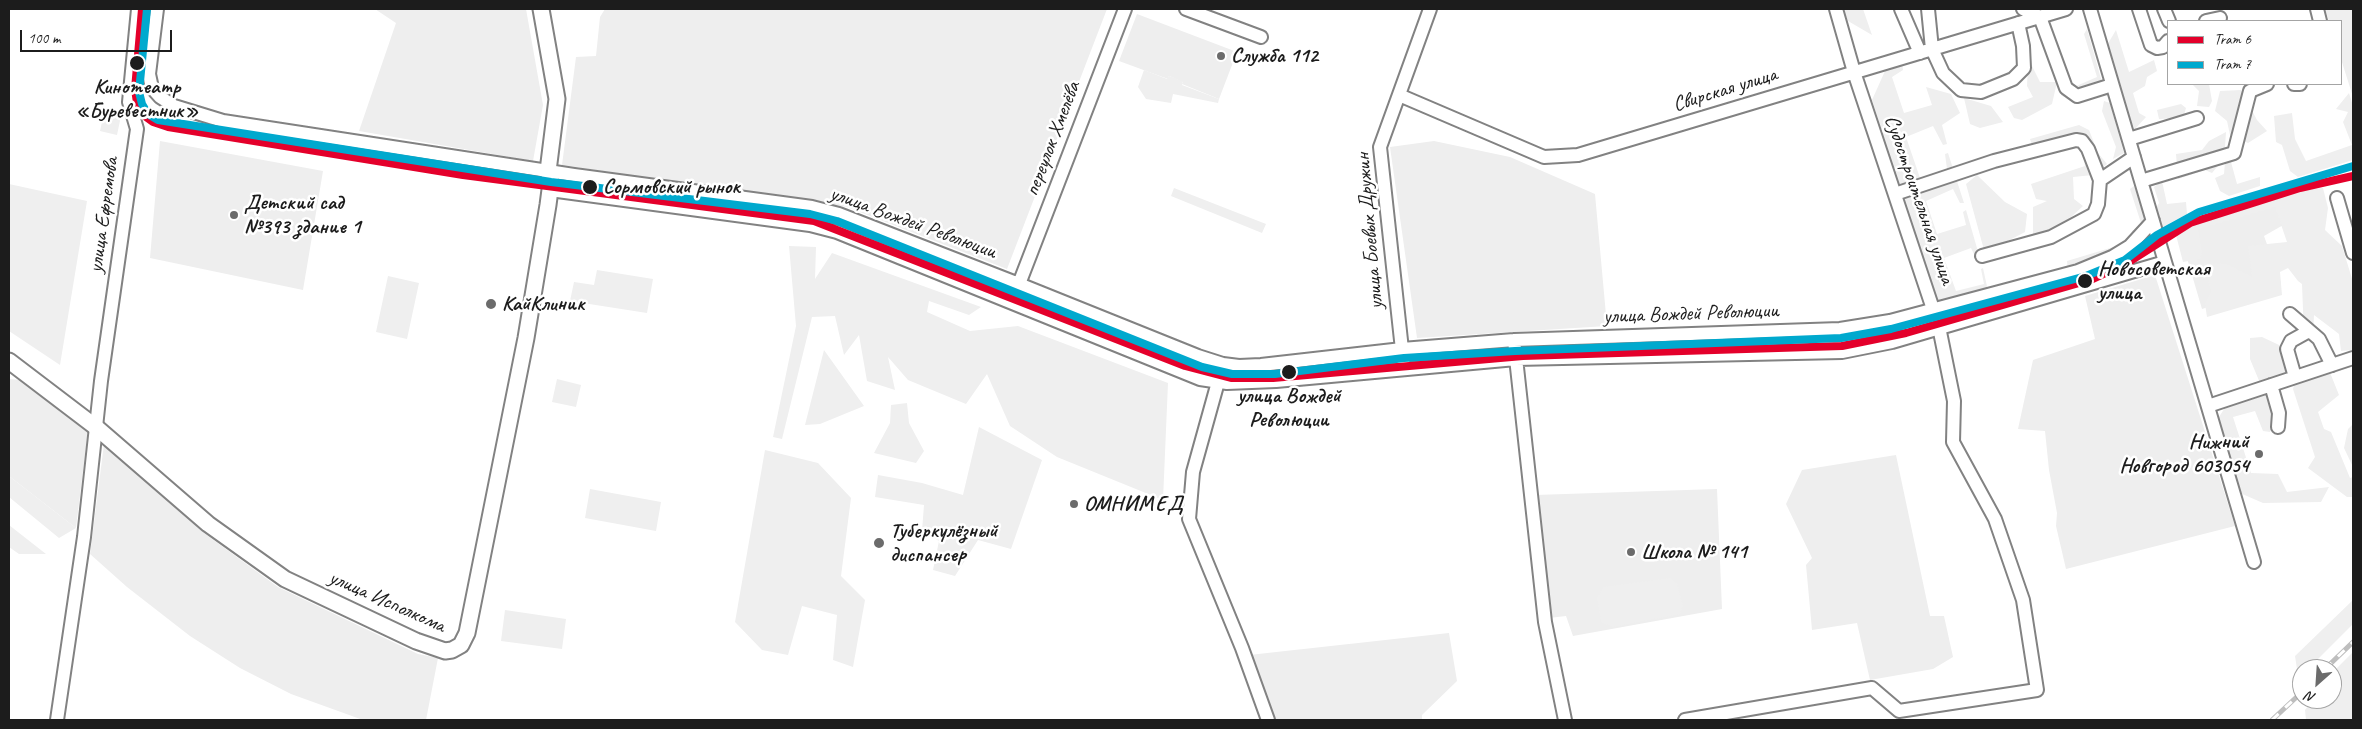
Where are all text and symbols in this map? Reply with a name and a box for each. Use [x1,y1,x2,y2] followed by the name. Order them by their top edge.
[22,20,175,52] scale bar
[2167,20,2342,85] legend
[28,29,60,48] text: 100 m
[2214,30,2251,49] text: Tram 6
[1231,43,1318,69] place label: Служба 112
[1215,50,1227,62] marker: Служба 112
[128,54,146,72] marker: Кинотеатр «Буревестник»
[2214,55,2251,74] text: Tram 7
[1670,62,1780,118] street label: Свирская улица
[76,74,198,124] place label: Кинотеатр «Буревестник»
[1020,78,1086,200] street label: переулок Хмелёва
[1878,112,1960,288] street label: Судостроительная улица
[1351,152,1389,310] street label: улица Боевых Дружин
[83,156,125,274] street label: улица Ефремова
[603,174,740,200] place label: Сормовский рынок
[581,178,599,196] marker: Сормовский рынок
[826,181,1000,265] street label: улица Вождей Революции
[244,190,361,240] place label: Детский сад №393 здание 1
[228,209,240,221] marker: Детский сад №393 здание 1
[2098,256,2210,306] place label: Новосоветская улица
[2076,272,2094,290] marker: Новосоветская улица
[502,291,585,317] place label: КайКлиник
[484,297,498,311] marker: КайКлиник
[1603,298,1779,330] street label: улица Вождей Революции
[1280,363,1298,381] marker: улица Вождей Революции
[1237,383,1341,433] place label: улица Вождей Революции
[2120,429,2249,479] place label: Нижний Новгород 603054
[2253,448,2265,460] marker: Нижний Новгород 603054
[1084,491,1183,517] place label: ОМНИМЕД
[1068,498,1080,510] marker: ОМНИМЕД
[890,518,997,568] place label: Туберкулёзный диспансер
[872,536,886,550] marker: Туберкулёзный диспансер
[1641,539,1747,565] place label: Школа № 141
[1625,546,1637,558] marker: Школа № 141
[325,565,449,639] street label: улица Исполкома
[2292,659,2342,709] north arrow
[2303,687,2318,707] text: N

